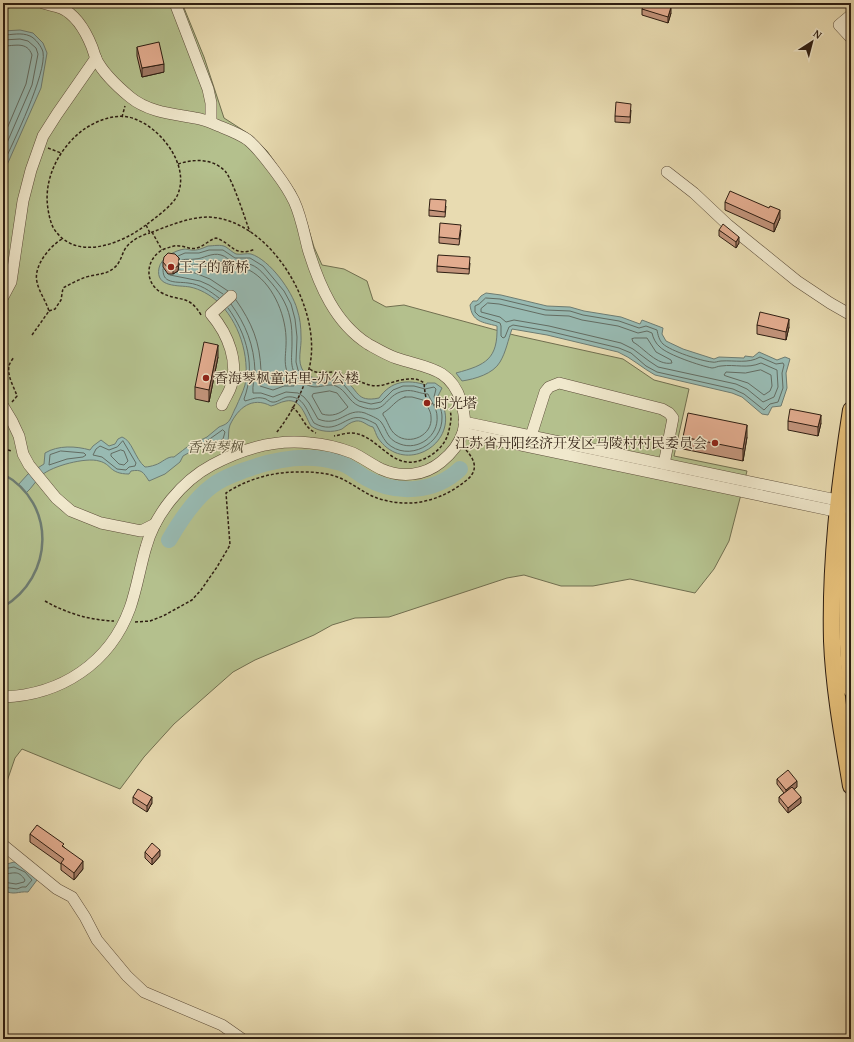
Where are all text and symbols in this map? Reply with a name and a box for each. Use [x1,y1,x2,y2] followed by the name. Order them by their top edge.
[792,22,832,62] north arrow
[810,25,826,43] text: N
[179,257,249,277] place label: 王子的箭桥
[166,262,176,272] marker: 王子的箭桥
[214,368,359,388] place label: 香海琴枫童话里-办公楼
[201,373,211,383] marker: 香海琴枫童话里-办公楼
[435,393,477,413] place label: 时光塔
[422,398,432,408] marker: 时光塔
[455,433,707,453] place label: 江苏省丹阳经济开发区马陵村村民委员会
[187,437,245,457] park label: 香海琴枫
[710,438,720,448] marker: 江苏省丹阳经济开发区马陵村村民委员会

